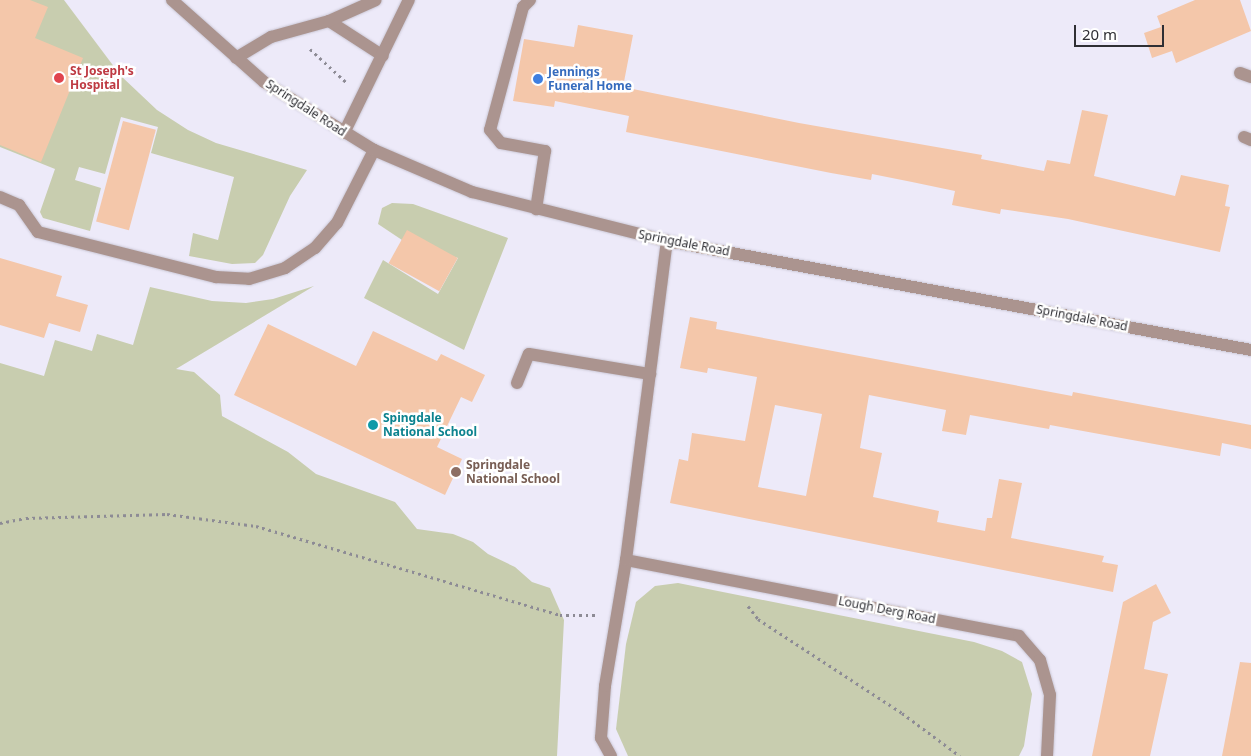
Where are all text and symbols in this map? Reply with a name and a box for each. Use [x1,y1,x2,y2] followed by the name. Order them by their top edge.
[1076,15,1166,47] scale bar
[1082,24,1117,44] text: 20 m
[70,64,134,92] place label: St Joseph's Hospital
[548,65,632,93] place label: Jennings Funeral Home
[52,71,66,85] marker: St Joseph's Hospital
[532,73,544,85] marker: Jennings Funeral Home
[263,77,349,139] street label: Springdale Road
[637,227,731,259] street label: Springdale Road
[1035,302,1129,334] street label: Springdale Road
[383,411,477,439] place label: Spingdale National School
[367,419,379,431] marker: Spingdale National School
[466,458,560,486] place label: Springdale National School
[450,466,462,478] marker: Springdale National School
[837,594,937,626] street label: Lough Derg Road

